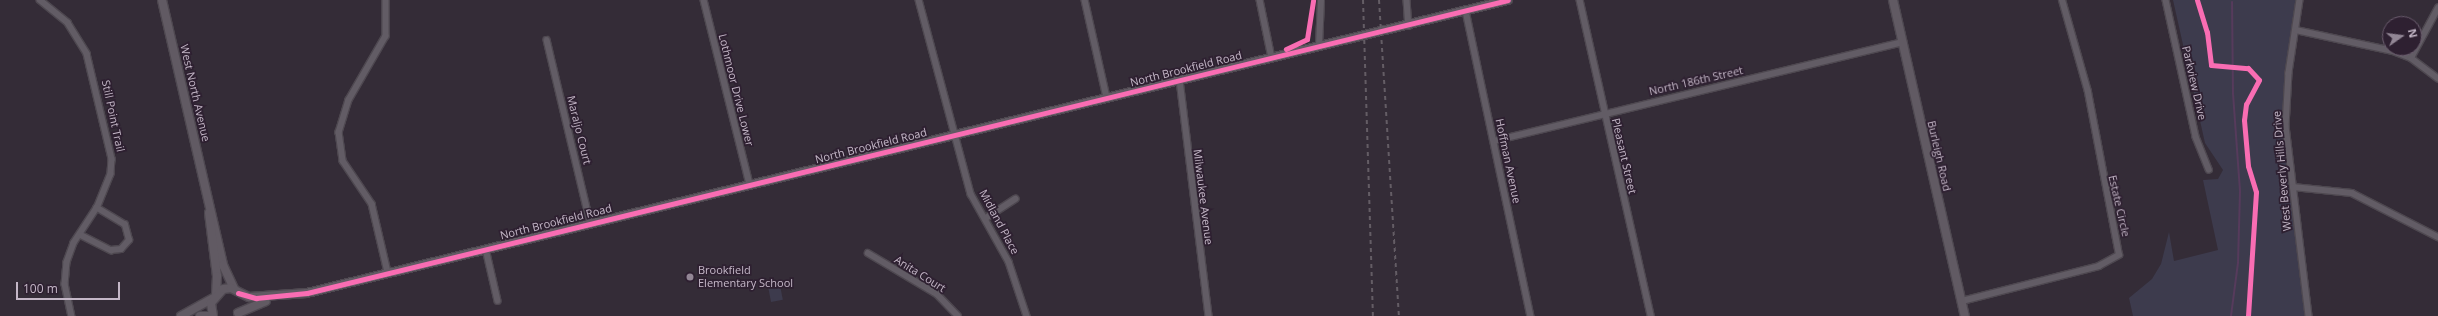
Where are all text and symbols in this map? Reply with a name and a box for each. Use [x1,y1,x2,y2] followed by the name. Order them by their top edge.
[2382,16,2422,56] north arrow
[2405,27,2422,39] text: N
[716,33,756,147] street label: Lothmoor Drive Lower
[177,43,213,143] street label: West North Avenue
[2179,45,2209,121] street label: Parkview Drive
[1129,49,1243,89] street label: North Brookfield Road
[1648,64,1744,98] street label: North 186th Street
[99,79,127,153] street label: Still Point Trail
[564,94,594,166] street label: Maraljo Court
[2270,110,2294,232] street label: West Beverly Hills Drive
[1493,117,1523,205] street label: Hoffman Avenue
[1609,117,1639,195] street label: Pleasant Street
[1924,119,1954,193] street label: Burleigh Road
[814,126,928,166] street label: North Brookfield Road
[1191,148,1215,246] street label: Milwaukee Avenue
[2106,174,2132,238] street label: Estate Circle
[976,187,1022,257] street label: Midland Place
[499,202,613,242] street label: North Brookfield Road
[892,253,948,295] street label: Anita Court
[698,264,793,290] place label: Brookfield Elementary School
[685,272,695,282] marker: Brookfield Elementary School
[18,274,122,300] scale bar
[23,280,58,297] text: 100 m

